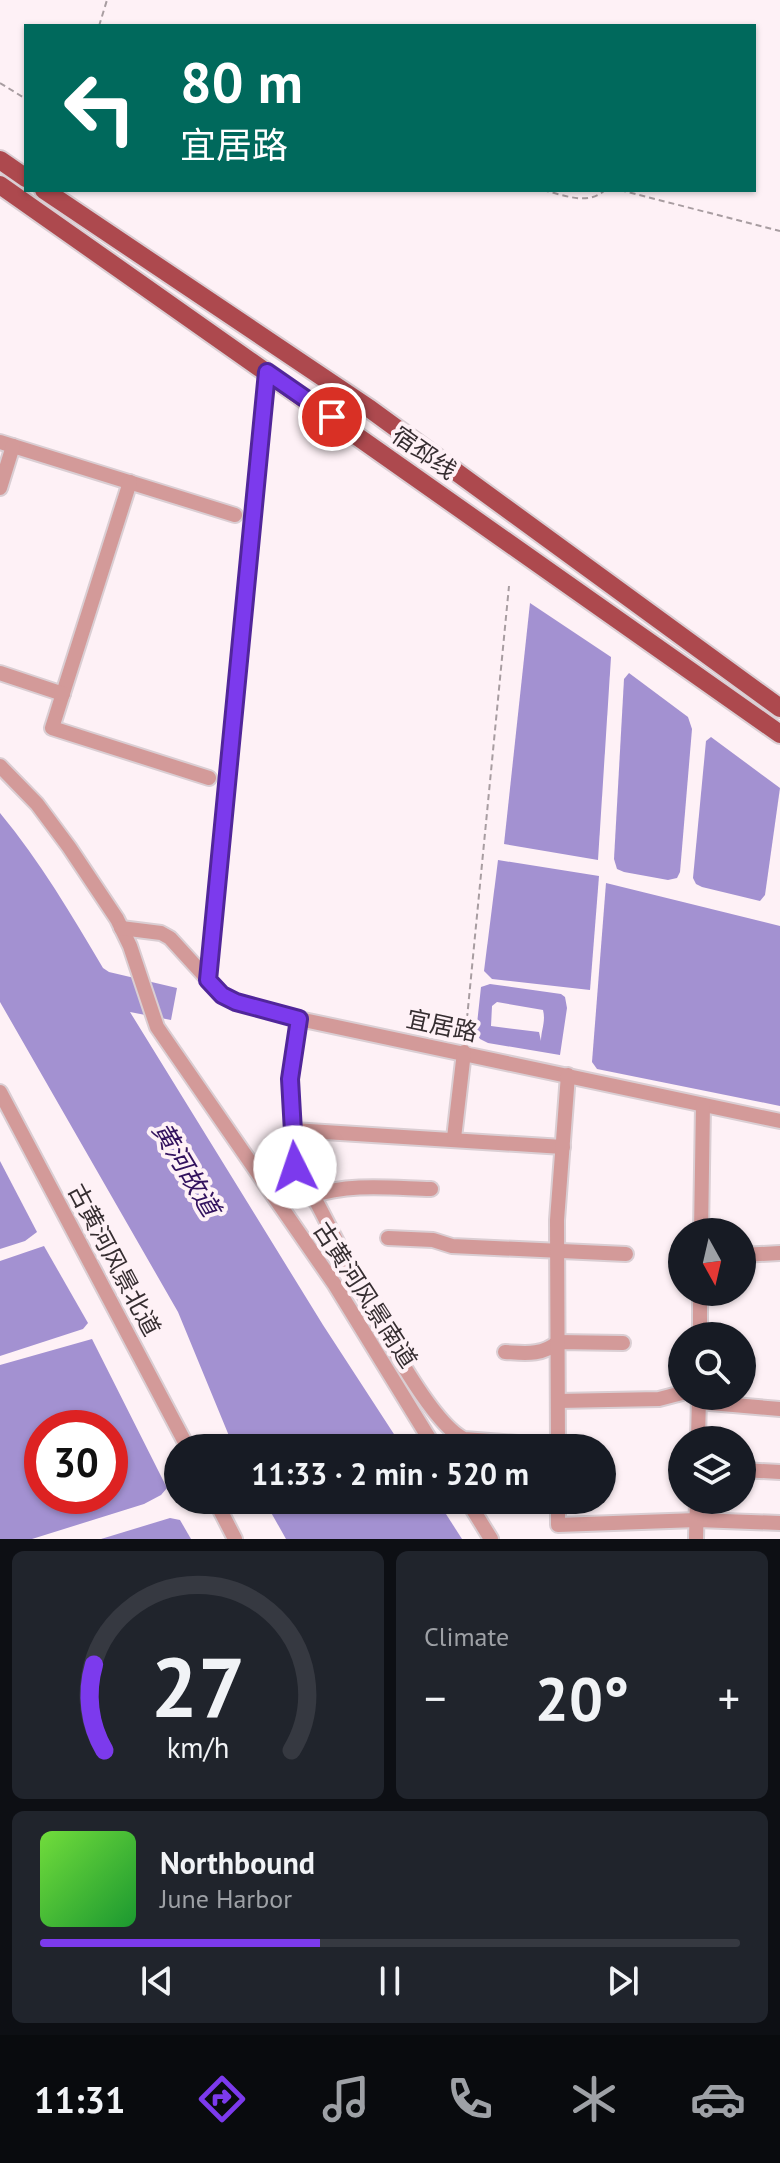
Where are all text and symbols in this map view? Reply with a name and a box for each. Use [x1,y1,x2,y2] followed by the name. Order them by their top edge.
[180,46,303,118] text: 80 m
[48,56,152,160] icon: left
[180,121,288,168] text: 宜居路
[298,383,366,451] pin
[310,395,354,439] icon: arrive
[386,419,463,486] street label: 宿邳线
[404,1003,481,1048] street label: 宜居路
[145,1116,229,1225] water label: 黄河故道
[253,1125,337,1209] position arrow
[61,1178,168,1341] street label: 古黄河风景北道
[307,1216,424,1374] street label: 古黄河风景南道
[668,1218,756,1306] north arrow
[668,1218,756,1514] map controls
[668,1322,756,1410] button: search
[24,1410,128,1514] speed limit sign: 30
[668,1426,756,1514] button: layers
[251,1454,529,1493] text: 11:33 · 2 min · 520 m
[424,1620,509,1653] text: Climate
[151,1632,245,1740] text: 27
[535,1659,629,1737] text: 20°
[424,1669,446,1726] text: −
[718,1669,740,1726] text: +
[167,1729,229,1766] text: km/h
[160,1843,315,1882] text: Northbound
[160,1882,292,1915] text: June Harbor
[135,1959,179,2003] icon: previous
[368,1959,412,2003] icon: pause
[601,1959,645,2003] icon: next
[194,2071,250,2127] icon: directions
[318,2071,374,2127] icon: music
[442,2071,498,2127] icon: phone
[566,2071,622,2127] icon: climate
[690,2071,746,2127] icon: car
[34,2076,125,2123] text: 11:31

